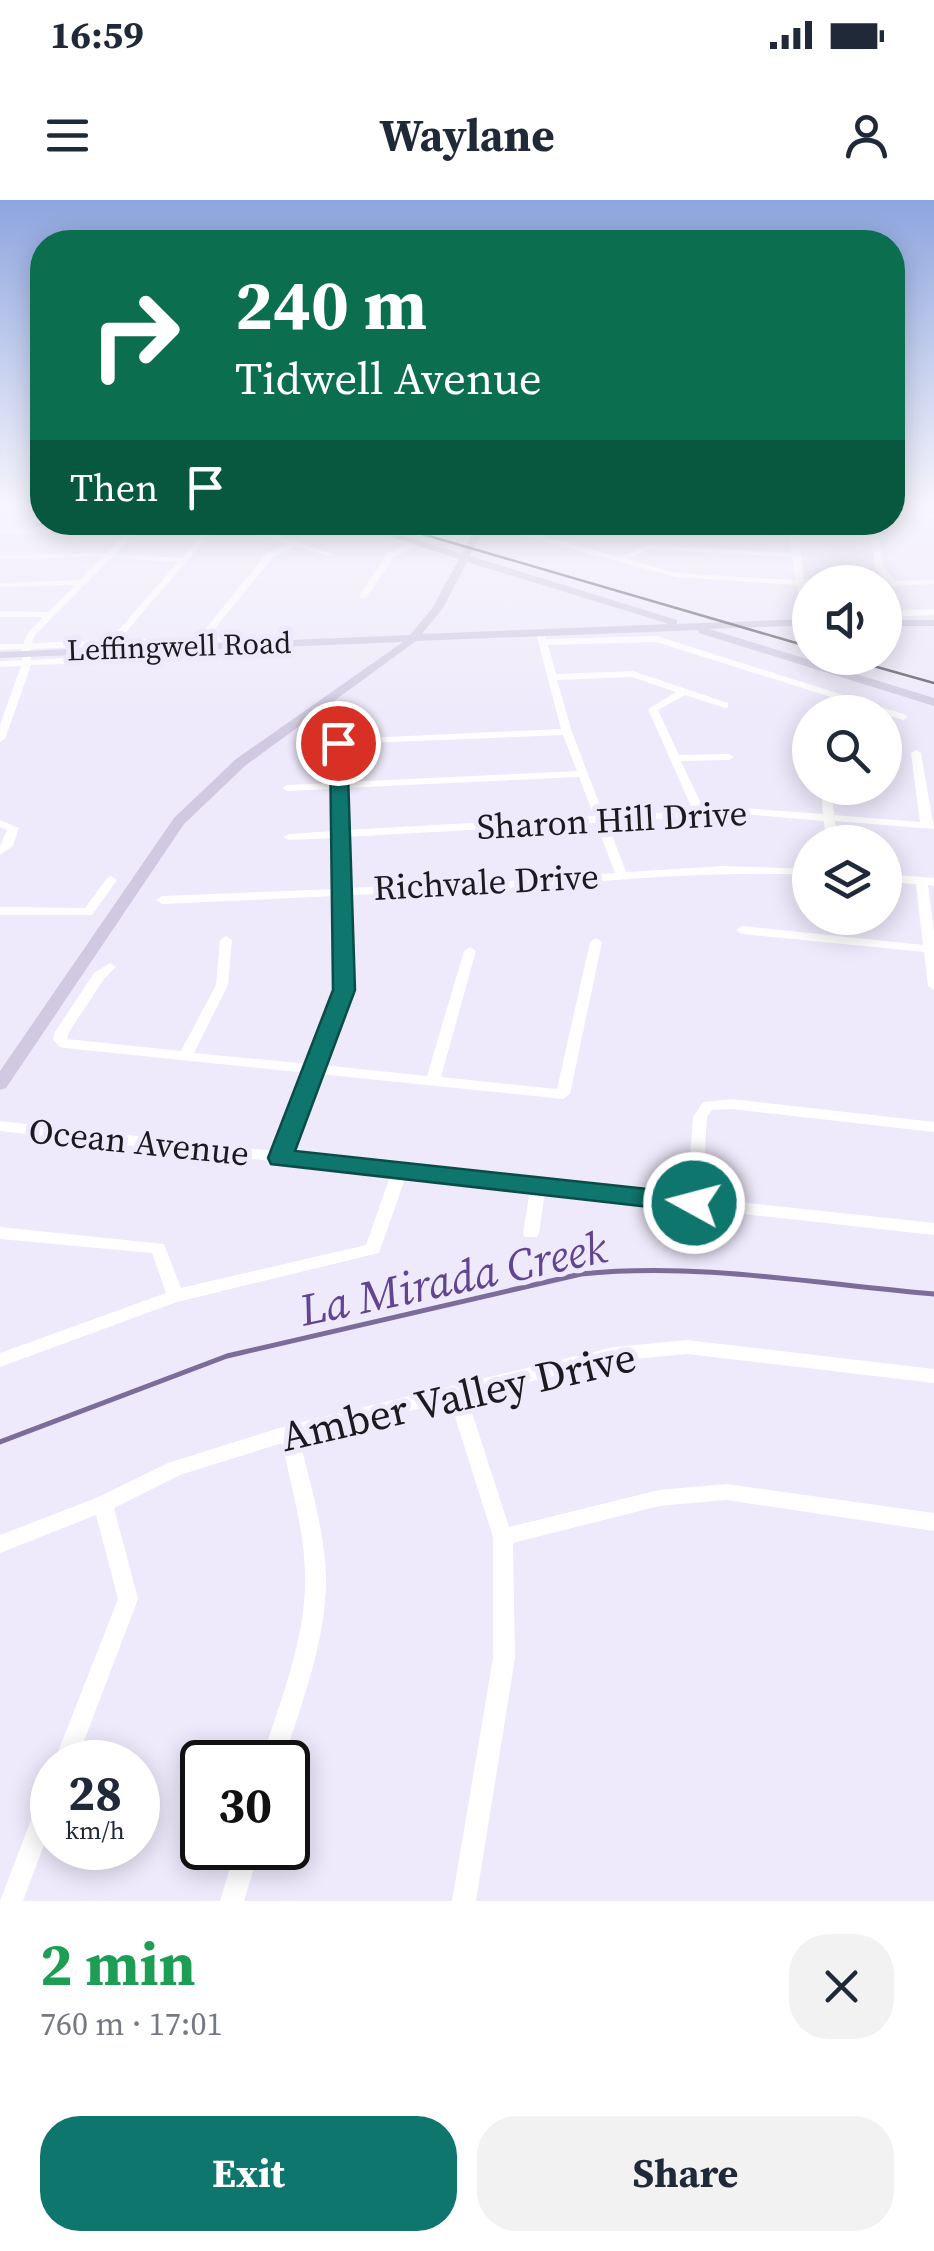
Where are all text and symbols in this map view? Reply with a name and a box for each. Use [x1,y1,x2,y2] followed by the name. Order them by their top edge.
[50,9,144,61] text: 16:59
[379,104,555,166] text: Waylane
[40,108,95,163] icon: menu
[839,108,894,163] icon: person
[235,256,427,352] text: 240 m
[70,270,200,400] icon: right
[235,347,542,409] text: Tidwell Avenue
[178,460,233,515] icon: arrive
[70,462,158,514] text: Then
[792,565,902,935] map controls
[792,565,902,675] button: sound
[66,622,292,670] street label: Leffingwell Road
[792,695,902,805] button: search
[296,701,381,786] pin
[311,716,366,771] icon: arrive
[476,789,748,851] street label: Sharon Hill Drive
[792,825,902,935] button: layers
[372,852,600,912] street label: Richvale Drive
[26,1107,252,1177] street label: Ocean Avenue
[642,1151,746,1255] position arrow
[293,1215,613,1341] water label: La Mirada Creek
[275,1327,641,1465] street label: Amber Valley Drive
[180,1740,310,1870] speed limit sign: 30
[68,1758,122,1827] text: 28
[65,1813,125,1847] text: km/h
[40,1923,196,2005] text: 2 min
[789,1934,894,2039] button: close
[40,2002,222,2046] text: 760 m · 17:01
[40,2116,457,2231] button: Exit
[477,2116,894,2231] button: Share

